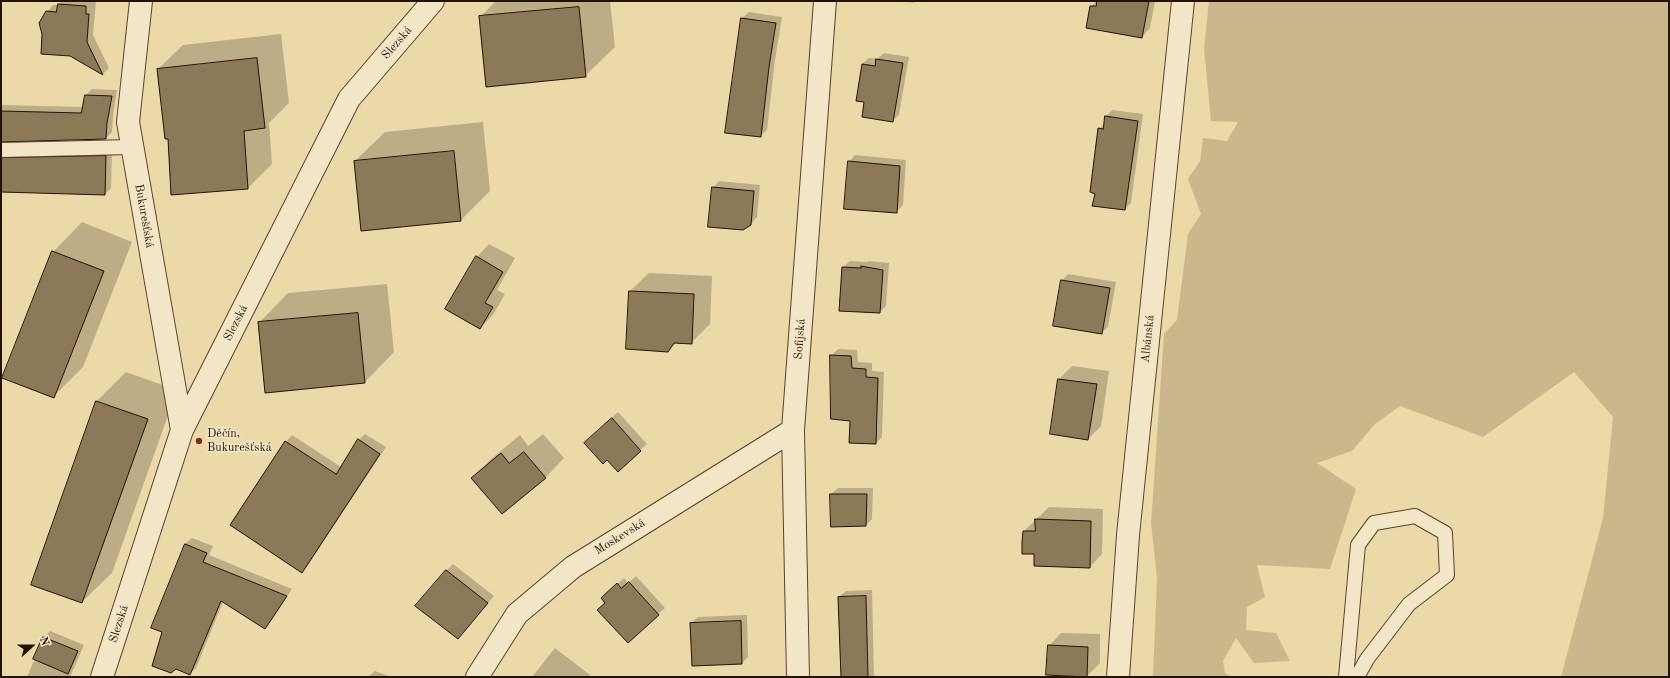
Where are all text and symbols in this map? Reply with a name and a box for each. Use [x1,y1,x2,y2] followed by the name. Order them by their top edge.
[379,24,415,62] street label: Slezská
[131,183,157,249] street label: Bukurešťská
[221,302,251,344] street label: Slezská
[1138,314,1158,364] street label: Albánská
[791,318,809,360] street label: Sofijská
[207,427,272,455] place label: Děčín, Bukurešťská
[194,436,204,446] marker: Děčín, Bukurešťská
[592,516,648,558] street label: Moskevská
[106,603,132,645] street label: Slezská
[12,626,52,666] north arrow
[37,636,50,647] text: N

